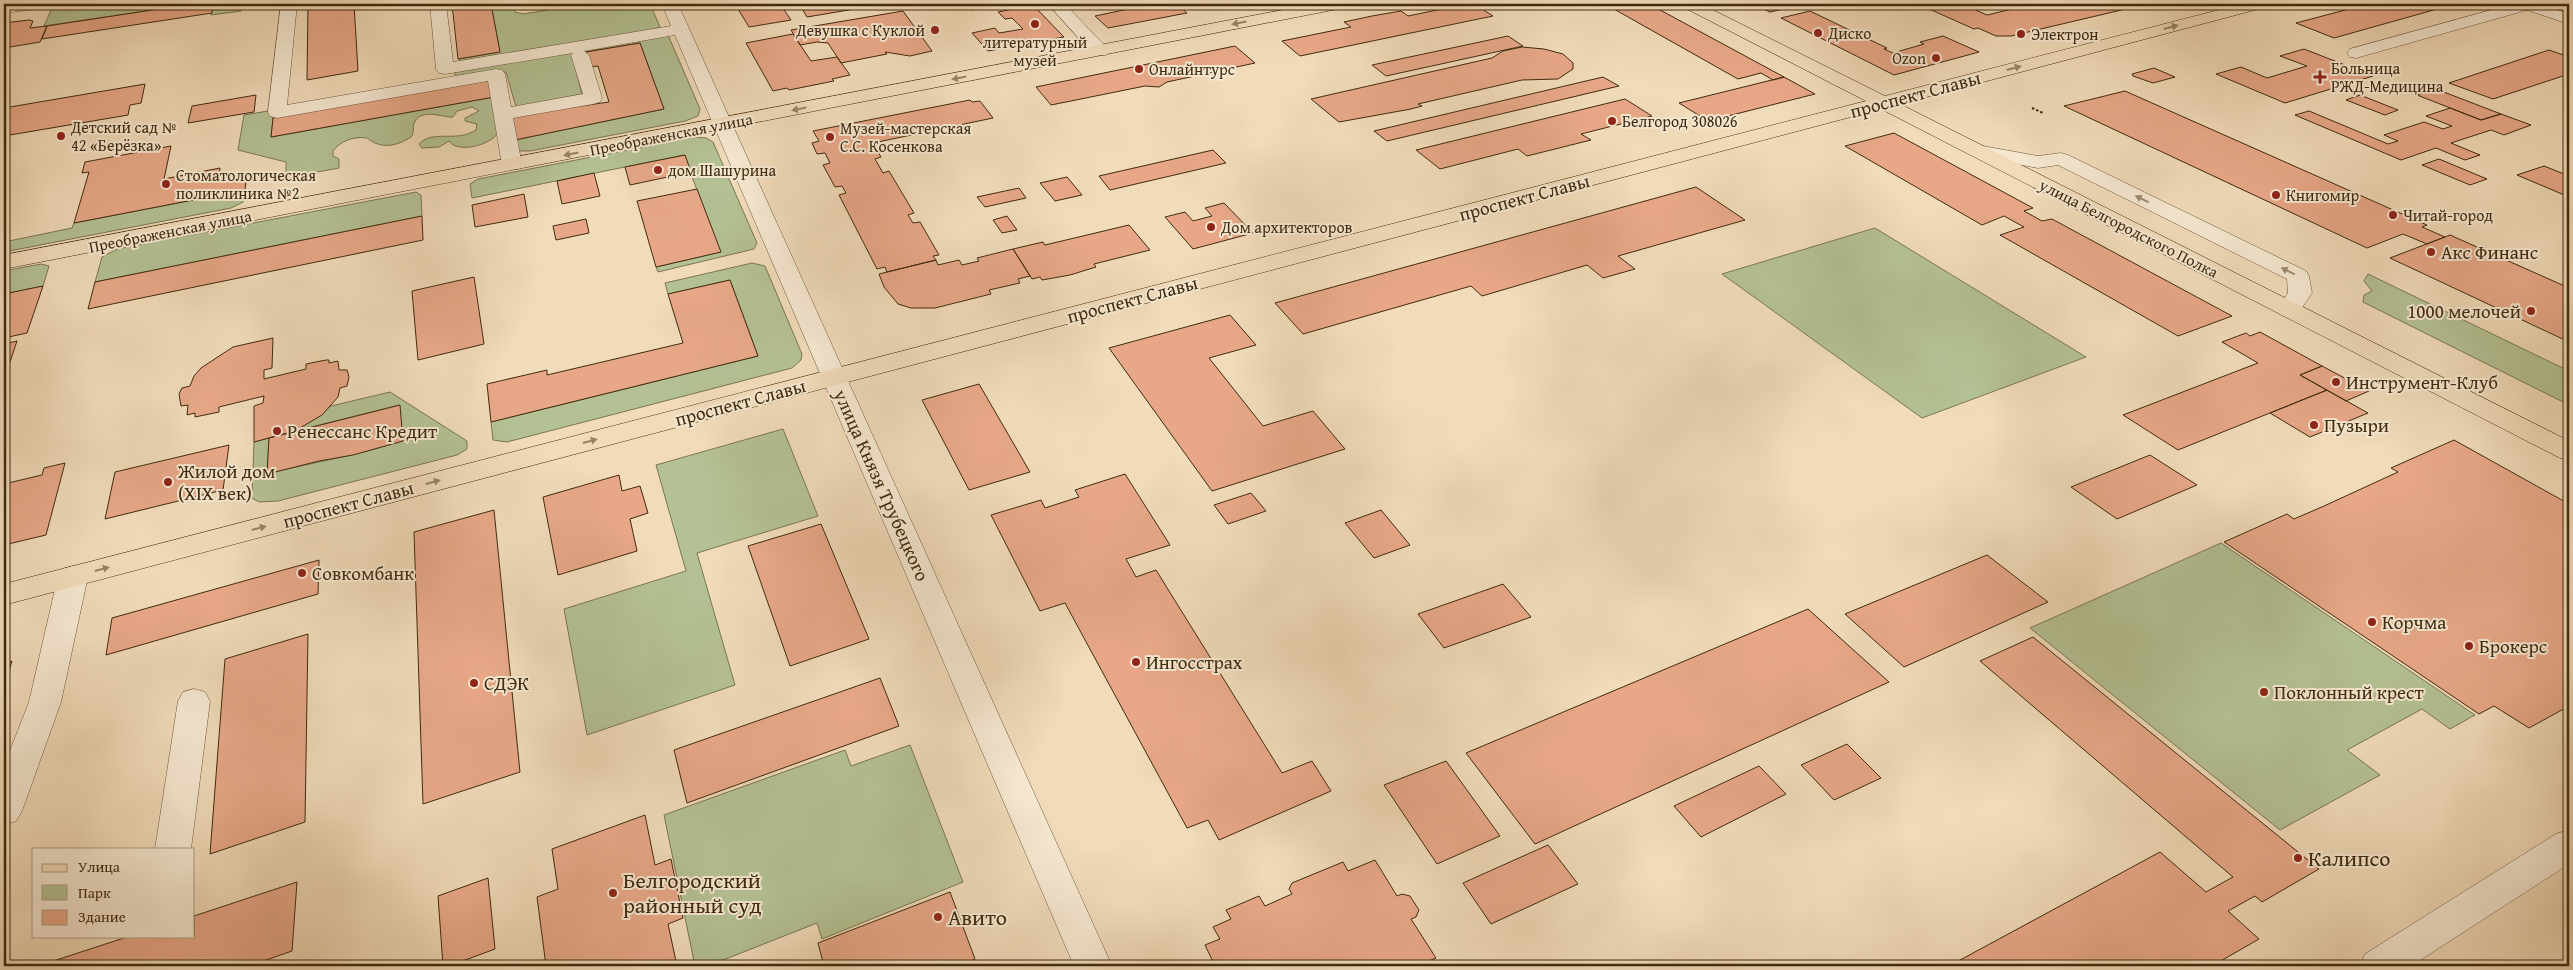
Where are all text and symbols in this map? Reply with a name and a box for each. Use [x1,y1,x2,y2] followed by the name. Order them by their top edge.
[795,18,925,42] place label: Девушка с Куклой
[1029,18,1041,30] marker: литературный музей
[1230,20,1246,28] one-way arrow
[1827,21,1871,45] place label: Диско
[2031,22,2099,46] place label: Электрон
[2164,23,2179,31] one-way arrow
[929,24,941,36] marker: Девушка с Куклой
[1812,27,1824,39] marker: Диско
[2015,28,2027,40] marker: Электрон
[983,30,1088,72] place label: литературный музей
[1892,46,1926,70] place label: Ozon
[1930,52,1942,64] marker: Ozon
[2331,56,2444,98] place label: Больница РЖД-Медицина
[1149,57,1235,81] place label: Онлайнтурс
[1133,63,1145,75] marker: Онлайнтурс
[1846,63,1984,125] street label: проспект Славы
[2006,64,2021,72] one-way arrow
[2313,70,2327,84] marker: Больница РЖД-Медицина
[951,75,967,83] one-way arrow
[587,106,755,162] street label: Преображенская улица
[791,106,807,114] one-way arrow
[1622,109,1738,133] place label: Белгород 308026
[70,115,177,157] place label: Детский сад № 42 «Берёзка»
[1606,115,1618,127] marker: Белгород 308026
[840,116,971,158] place label: Музей-мастерская С.С. Косенкова
[55,130,67,142] marker: Детский сад № 42 «Берёзка»
[824,131,836,143] marker: Музей-мастерская С.С. Косенкова
[563,150,579,158] one-way arrow
[668,158,777,182] place label: дом Шашурина
[176,163,316,205] place label: Стоматологическая поликлиника №2
[652,164,664,176] marker: дом Шашурина
[1455,166,1593,228] street label: проспект Славы
[2035,172,2223,284] street label: улица Белгородского Полка
[160,178,172,190] marker: Стоматологическая поликлиника №2
[2286,183,2360,207] place label: Книгомир
[2270,189,2282,201] marker: Книгомир
[2135,195,2149,203] one-way arrow
[86,203,254,259] street label: Преображенская улица
[2403,203,2493,227] place label: Читай-город
[2387,209,2399,221] marker: Читай-город
[1220,215,1353,239] place label: Дом архитекторов
[1205,221,1217,233] marker: Дом архитекторов
[2441,238,2538,266] place label: Акс Финанс
[2425,246,2437,258] marker: Акс Финанс
[2281,267,2295,275] one-way arrow
[1063,268,1201,330] street label: проспект Славы
[2407,297,2521,325] place label: 1000 мелочей
[2525,305,2537,317] marker: 1000 мелочей
[2346,368,2498,396] place label: Инструмент-Клуб
[671,371,809,433] street label: проспект Славы
[2330,376,2342,388] marker: Инструмент-Клуб
[827,384,937,585] street label: улица Князя Трубецкого
[2324,411,2389,439] place label: Пузыри
[287,417,438,445] place label: Ренессанс Кредит
[2308,419,2320,431] marker: Пузыри
[271,425,283,437] marker: Ренессанс Кредит
[583,437,598,445] one-way arrow
[177,457,275,507] place label: Жилой дом (XIX век)
[279,473,417,535] street label: проспект Славы
[162,476,174,488] marker: Жилой дом (XIX век)
[425,478,441,486] one-way arrow
[251,524,266,532] one-way arrow
[312,559,414,587] place label: Совкомбанк
[94,565,109,573] one-way arrow
[296,567,308,579] marker: Совкомбанк
[2382,608,2446,636] place label: Корчма
[2366,616,2378,628] marker: Корчма
[2479,632,2547,660] place label: Брокерс
[2463,640,2475,652] marker: Брокерс
[1146,648,1243,676] place label: Ингосстрах
[1130,656,1142,668] marker: Ингосстрах
[484,669,529,697] place label: СДЭК
[468,677,480,689] marker: СДЭК
[2274,678,2424,706] place label: Поклонный крест
[2258,686,2270,698] marker: Поклонный крест
[2308,842,2391,874] place label: Калипсо
[32,848,195,938] legend
[2292,852,2304,864] marker: Калипсо
[78,856,121,877] text: Улица
[623,864,761,921] place label: Белгородский районный суд
[78,882,111,903] text: Парк
[607,887,619,899] marker: Белгородский районный суд
[948,901,1007,933] place label: Авито
[78,906,126,927] text: Здание
[932,911,944,923] marker: Авито

